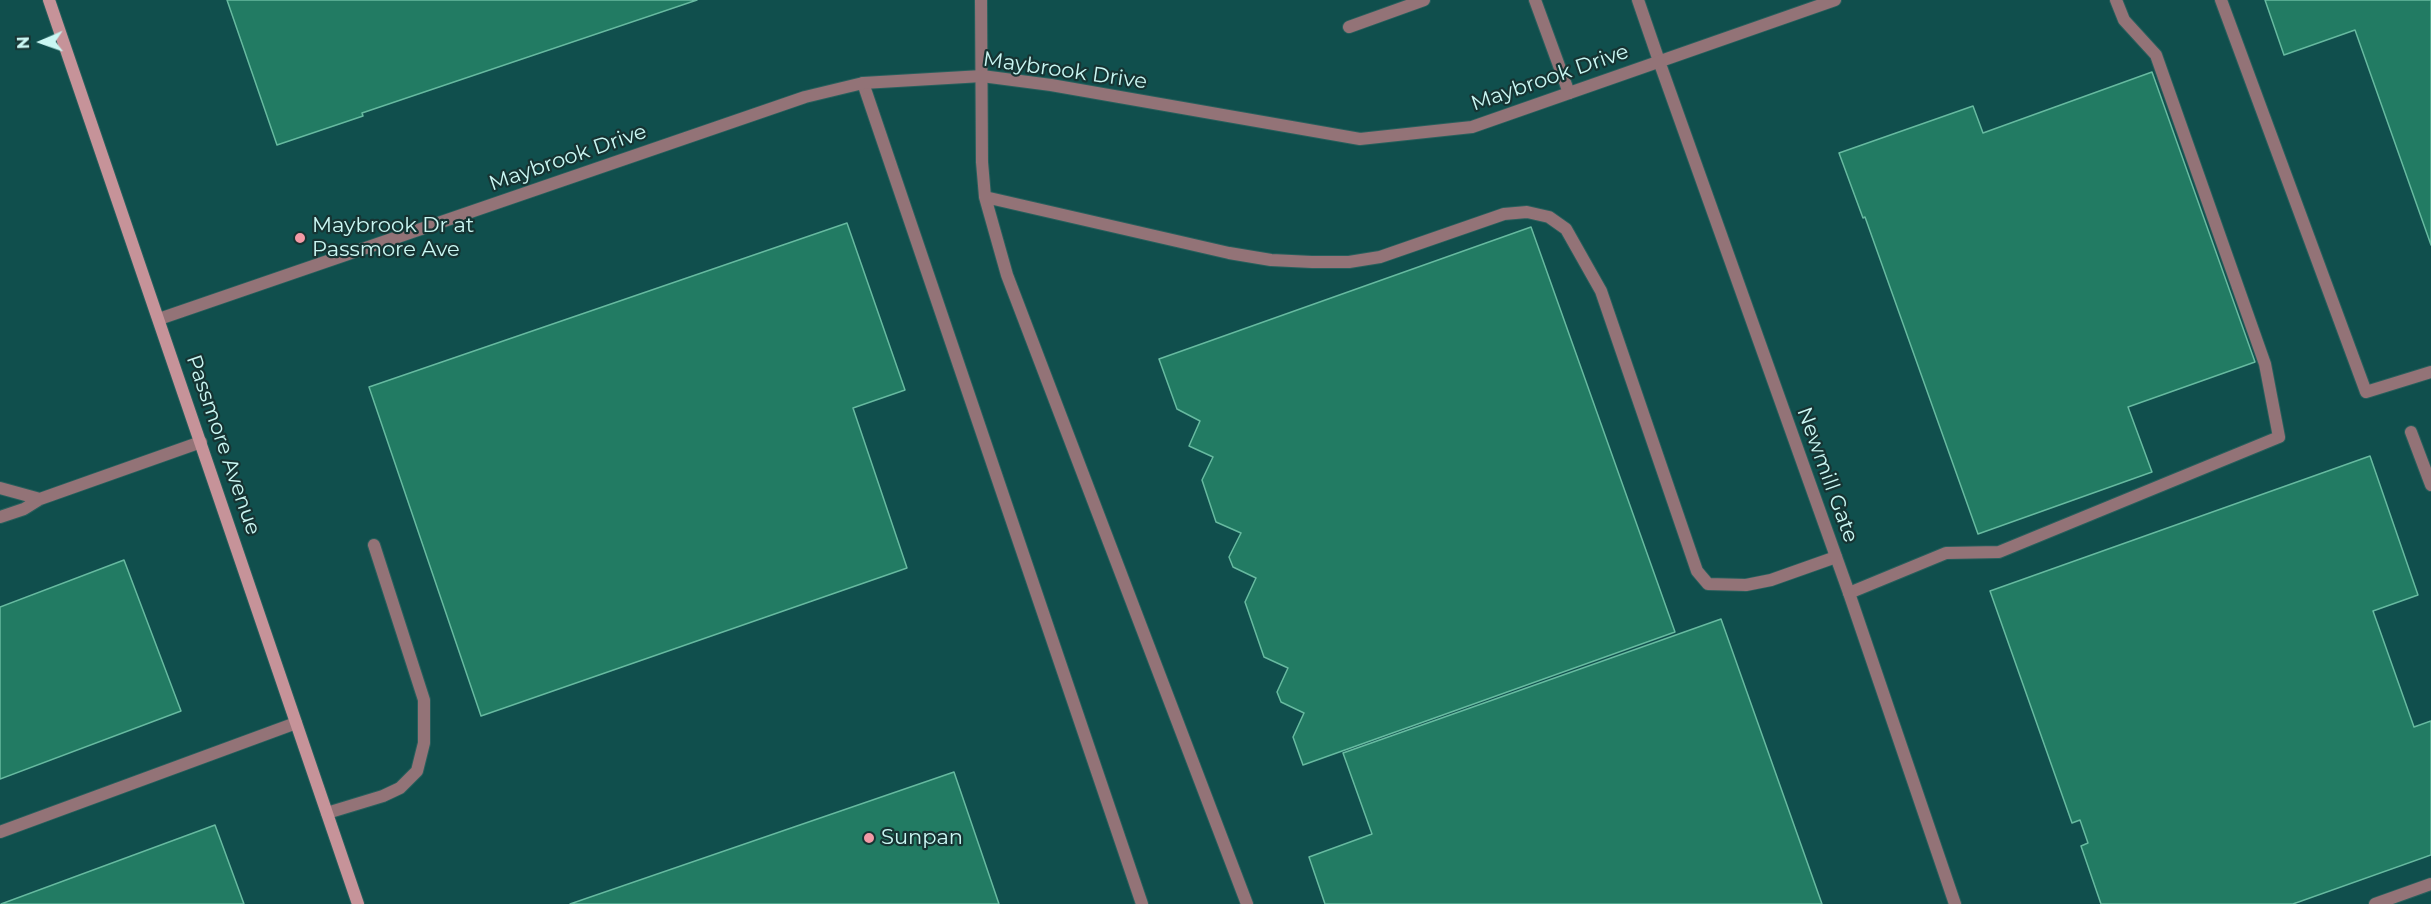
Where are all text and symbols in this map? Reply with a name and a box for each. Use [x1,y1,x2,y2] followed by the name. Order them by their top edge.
[12,12,72,72] north arrow
[14,36,33,49] text: N
[1468,39,1632,117] street label: Maybrook Drive
[981,47,1149,95] street label: Maybrook Drive
[486,119,650,197] street label: Maybrook Drive
[312,213,474,263] place label: Maybrook Dr at Passmore Ave
[293,231,307,245] marker: Maybrook Dr at Passmore Ave
[180,352,266,538] street label: Passmore Avenue
[1791,404,1863,546] street label: Newmill Gate
[881,825,963,851] place label: Sunpan
[862,831,876,845] marker: Sunpan

